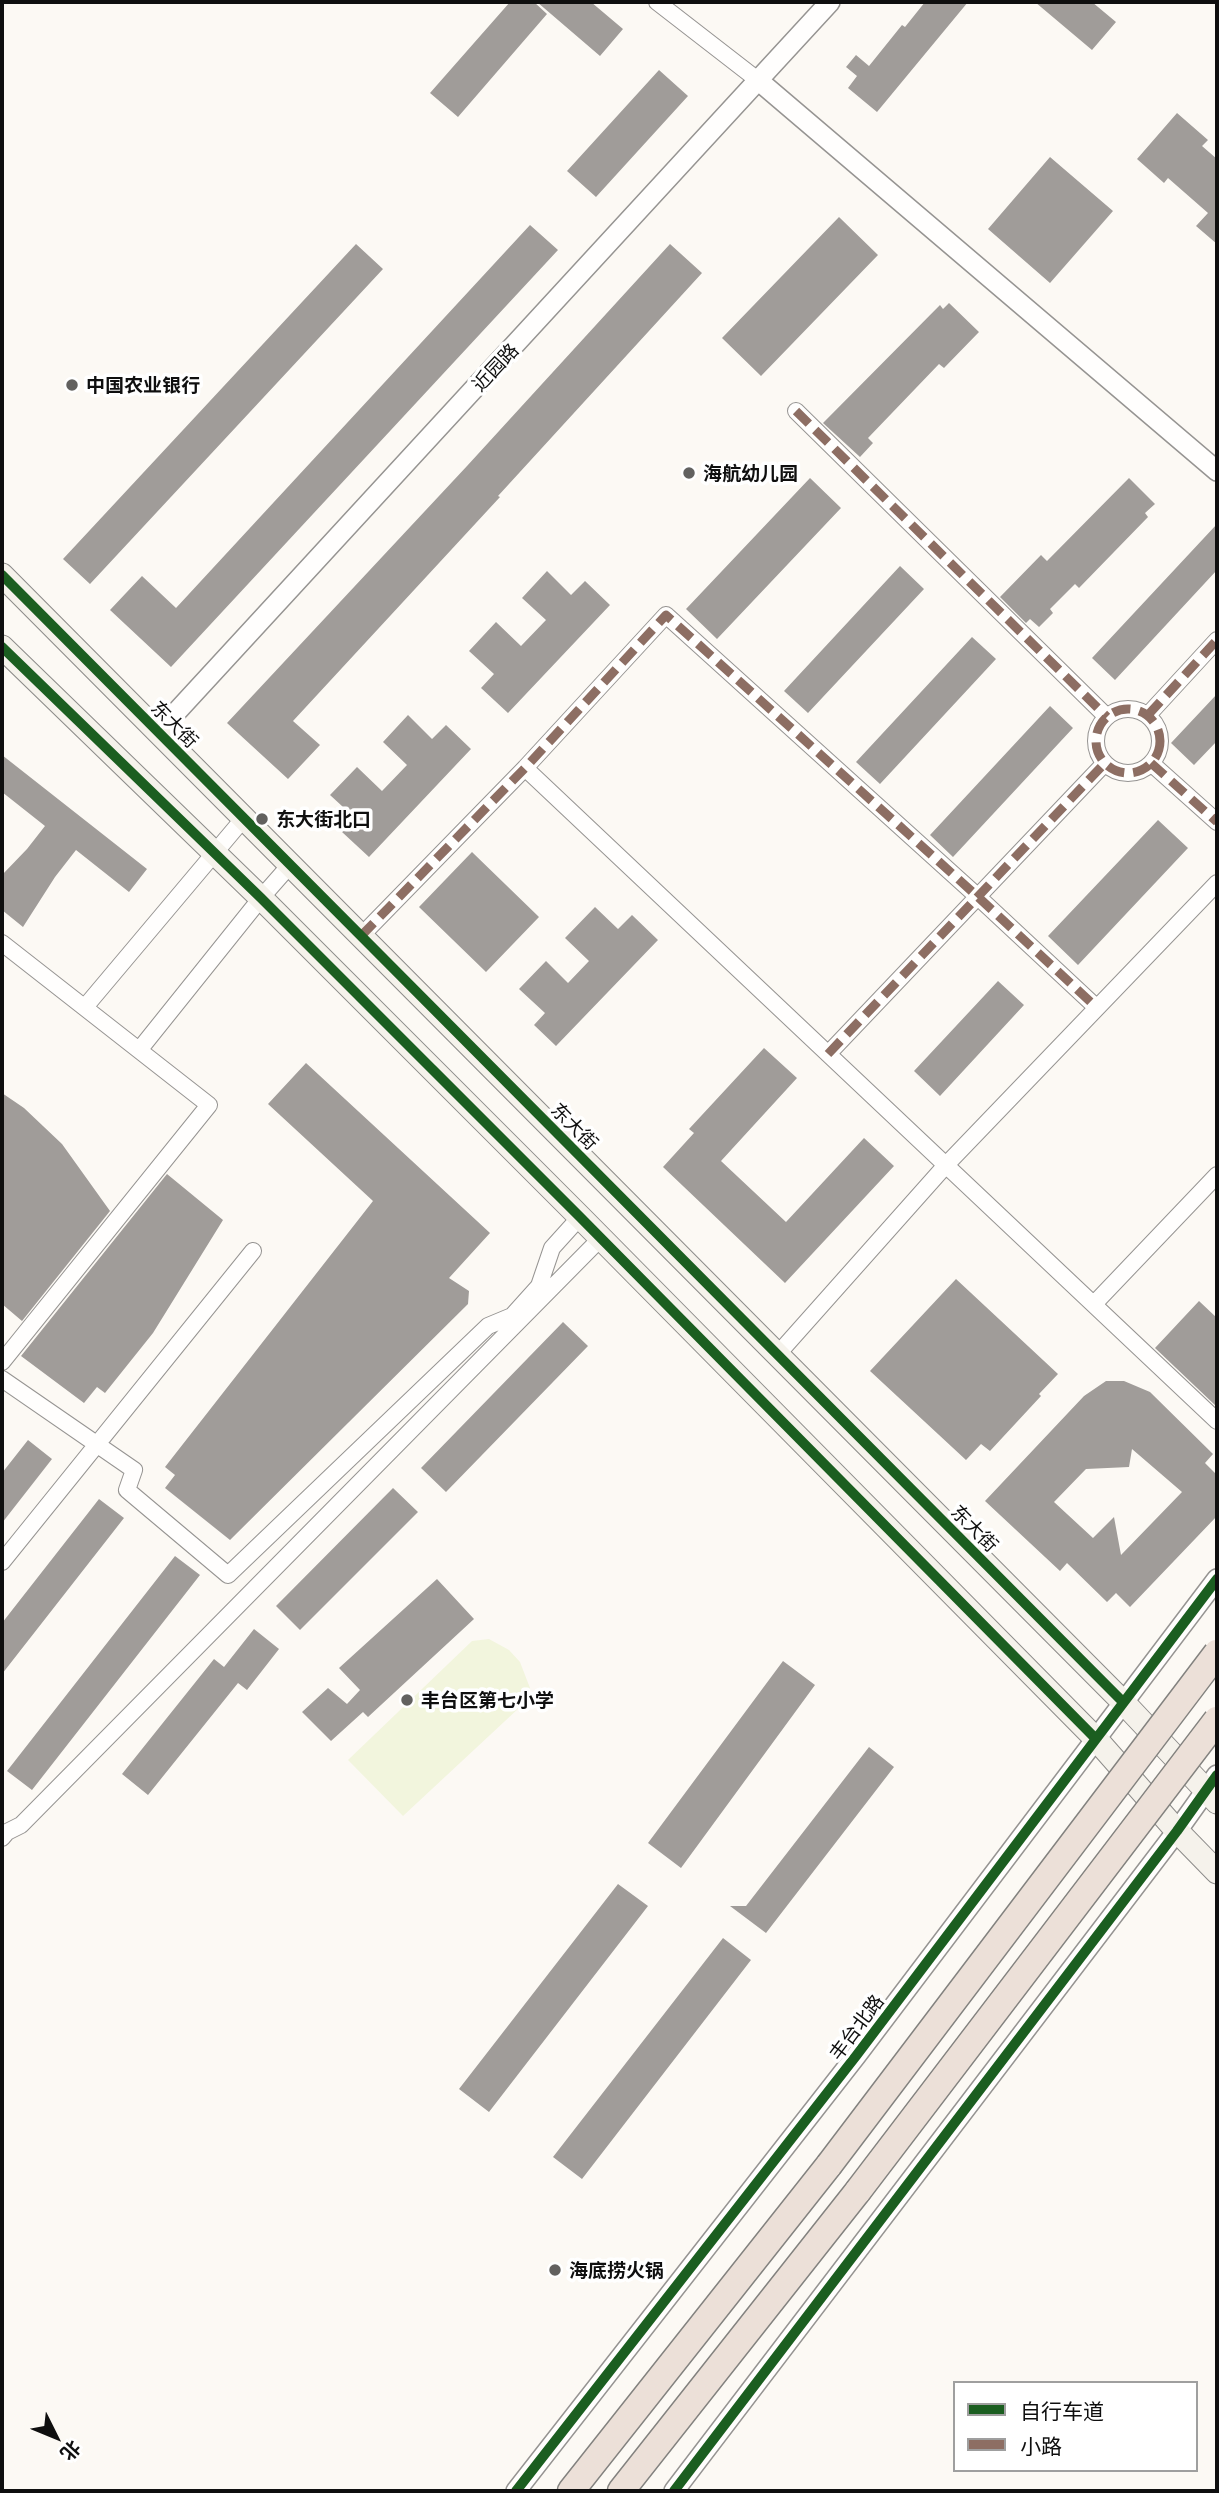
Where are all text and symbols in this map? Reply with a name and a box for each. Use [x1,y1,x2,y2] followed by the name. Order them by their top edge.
[467,338,523,396] street label: 近园路
[86,374,200,396] place label: 中国农业银行
[64,377,80,393] marker: 中国农业银行
[703,462,798,484] place label: 海航幼儿园
[681,465,697,481] marker: 海航幼儿园
[147,696,203,752] street label: 东大街
[276,808,371,830] place label: 东大街北口
[254,811,270,827] marker: 东大街北口
[547,1098,603,1154] street label: 东大街
[947,1500,1003,1556] street label: 东大街
[421,1689,554,1711] place label: 丰台区第七小学
[399,1692,415,1708] marker: 丰台区第七小学
[824,1990,888,2064] street label: 丰台北路
[569,2259,664,2281] place label: 海底捞火锅
[547,2262,563,2278] marker: 海底捞火锅
[953,2381,1198,2472] legend
[1020,2395,1104,2425] text: 自行车道
[21,2402,91,2472] north arrow
[1020,2430,1062,2460] text: 小路
[55,2435,88,2468] text: 北

